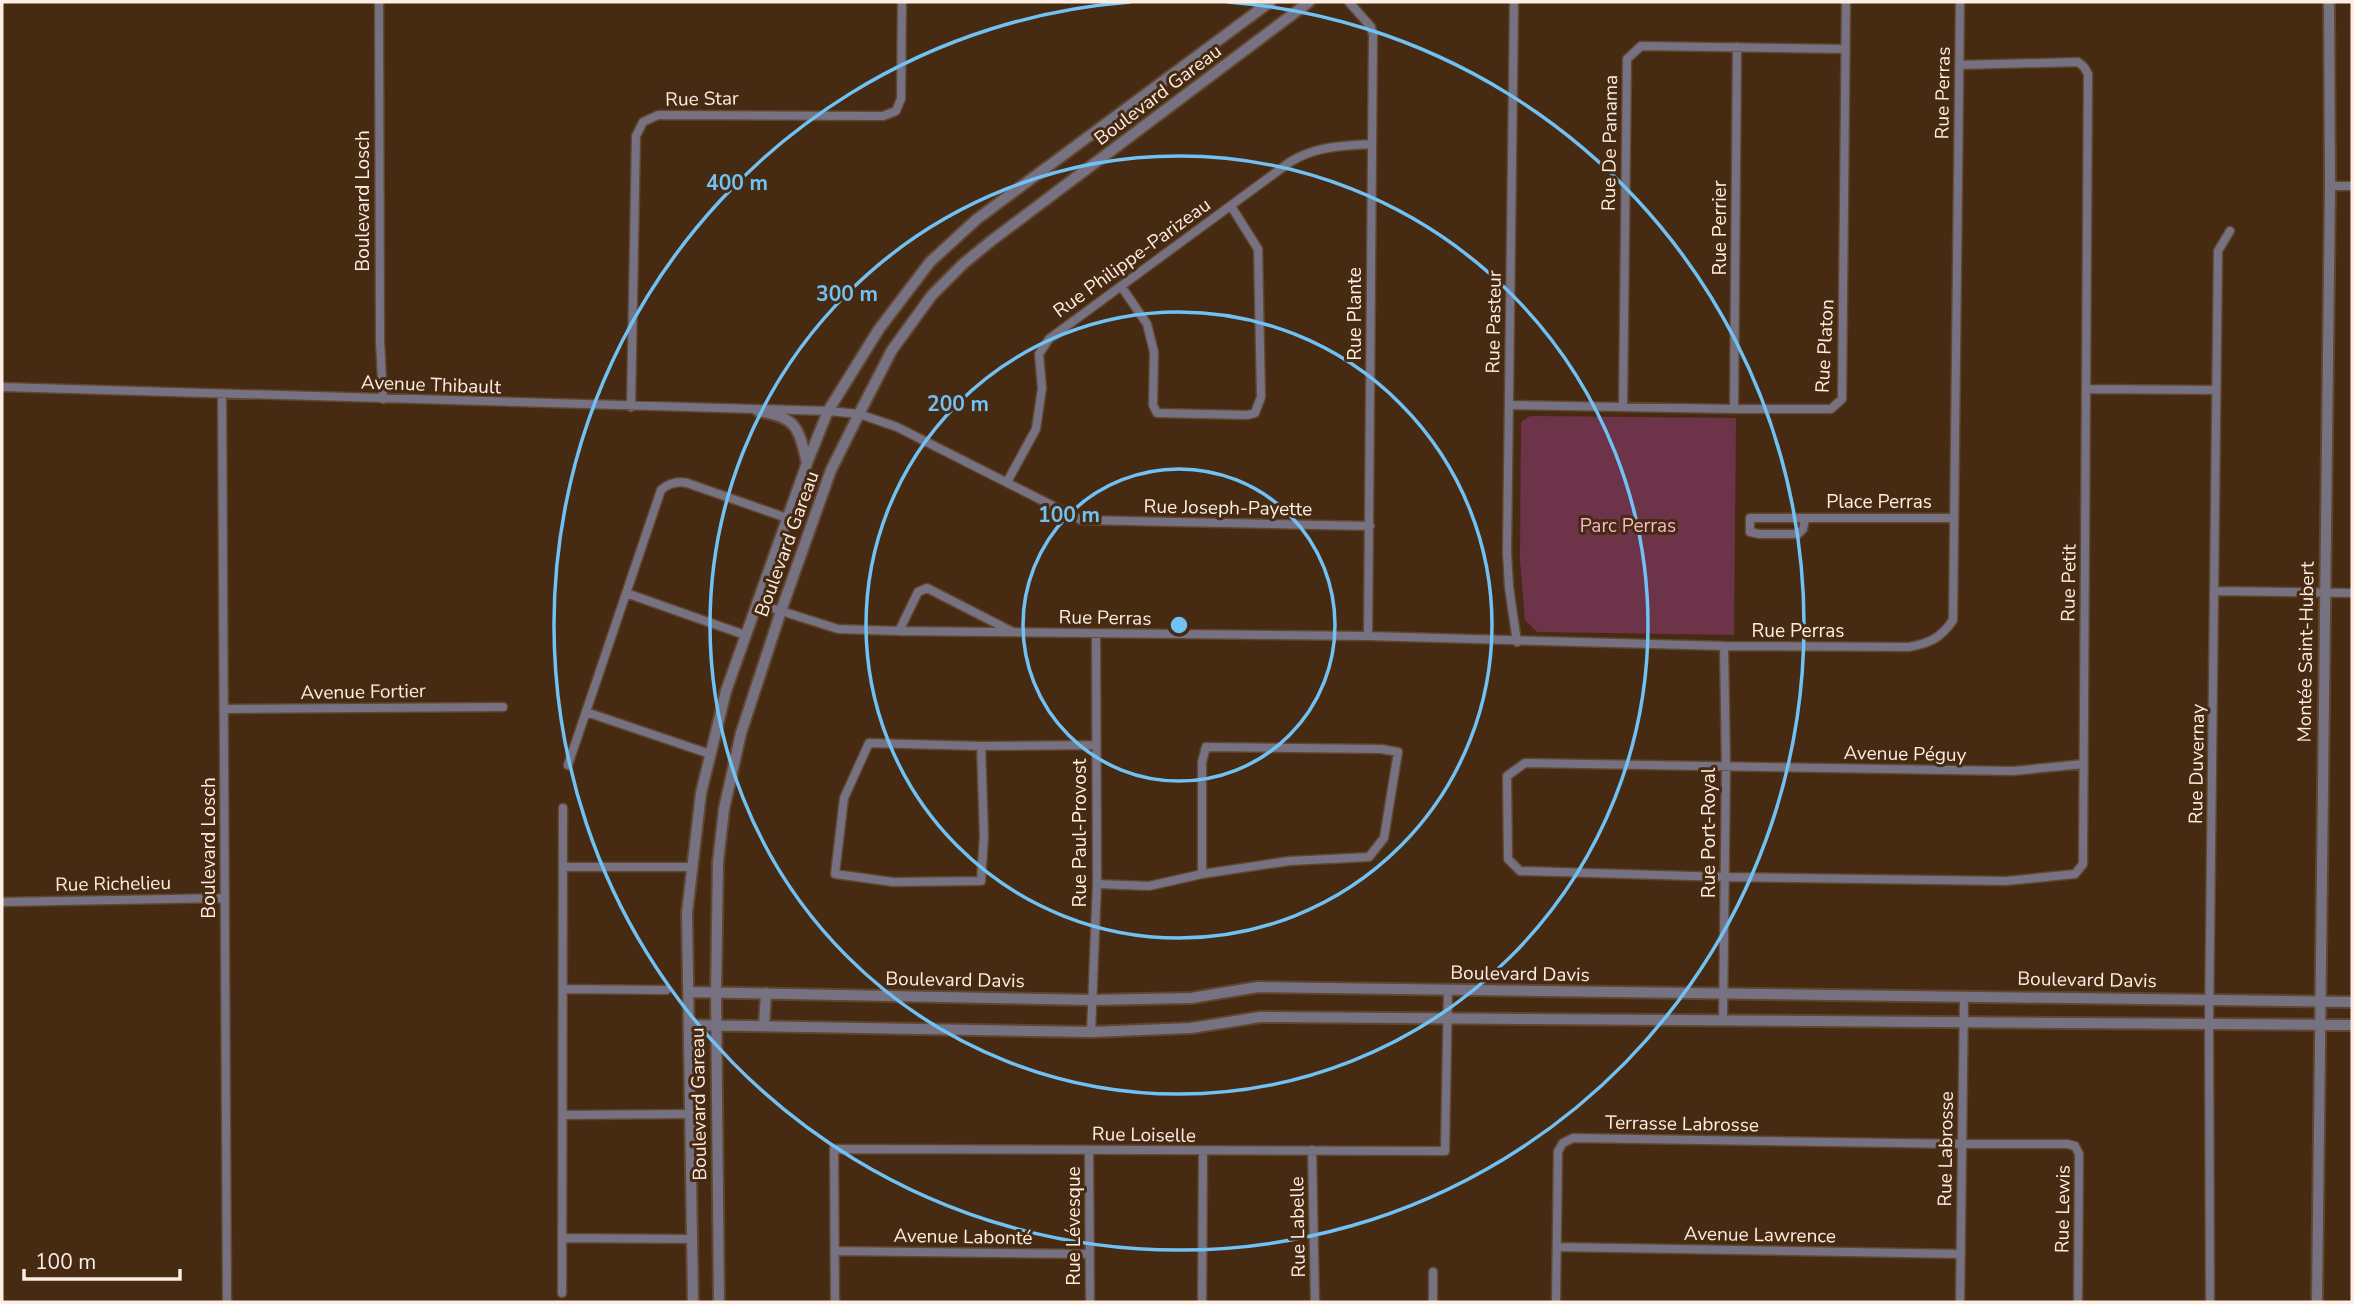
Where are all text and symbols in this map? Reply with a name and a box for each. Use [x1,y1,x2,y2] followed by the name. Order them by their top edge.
[1089,38,1227,152] street label: Boulevard Gareau
[1929,46,1957,140] street label: Rue Perras
[1596,75,1624,211] street label: Rue De Panama
[665,85,739,113] street label: Rue Star
[350,130,376,272] street label: Boulevard Losch
[706,169,768,197] text: 400 m
[1707,180,1733,276] street label: Rue Perrier
[1048,192,1216,324] street label: Rue Philippe-Parizeau
[1342,267,1368,361] street label: Rue Plante
[1480,270,1508,374] street label: Rue Pasteur
[816,280,878,308] text: 300 m
[1810,298,1840,394] street label: Rue Platon
[361,370,502,400] street label: Avenue Thibault
[927,390,989,418] text: 200 m
[749,468,825,620] street label: Boulevard Gareau
[1826,489,1932,515] street label: Place Perras
[1143,494,1313,522] street label: Rue Joseph-Payette
[1038,501,1100,529] text: 100 m
[1580,513,1676,539] park label: Parc Perras
[2055,544,2083,622] street label: Rue Petit
[2291,561,2321,743] street label: Montée Saint-Hubert
[1058,604,1152,632] street label: Rue Perras
[1167,613,1191,637] centre of rings
[1752,618,1844,644] street label: Rue Perras
[300,678,426,706] street label: Avenue Fortier
[2183,703,2211,824] street label: Rue Duvernay
[1843,740,1967,768] street label: Avenue Péguy
[1067,758,1093,908] street label: Rue Paul-Provost
[1696,767,1722,898] street label: Rue Port-Royal
[196,777,222,919] street label: Boulevard Losch
[55,870,171,898] street label: Rue Richelieu
[1450,960,1590,988] street label: Boulevard Davis
[885,966,1025,994] street label: Boulevard Davis
[2017,966,2157,994] street label: Boulevard Davis
[685,1027,713,1181] street label: Boulevard Gareau
[1932,1091,1960,1207] street label: Rue Labrosse
[1605,1110,1759,1138] street label: Terrasse Labrosse
[1092,1121,1196,1149] street label: Rue Loiselle
[2049,1165,2077,1253] street label: Rue Lewis
[1061,1166,1087,1286] street label: Rue Lévesque
[1284,1176,1312,1278] street label: Rue Labelle
[1684,1221,1836,1249] street label: Avenue Lawrence
[893,1223,1033,1251] street label: Avenue Labonté
[24,1238,180,1282] scale bar
[35,1248,96,1276] text: 100 m

